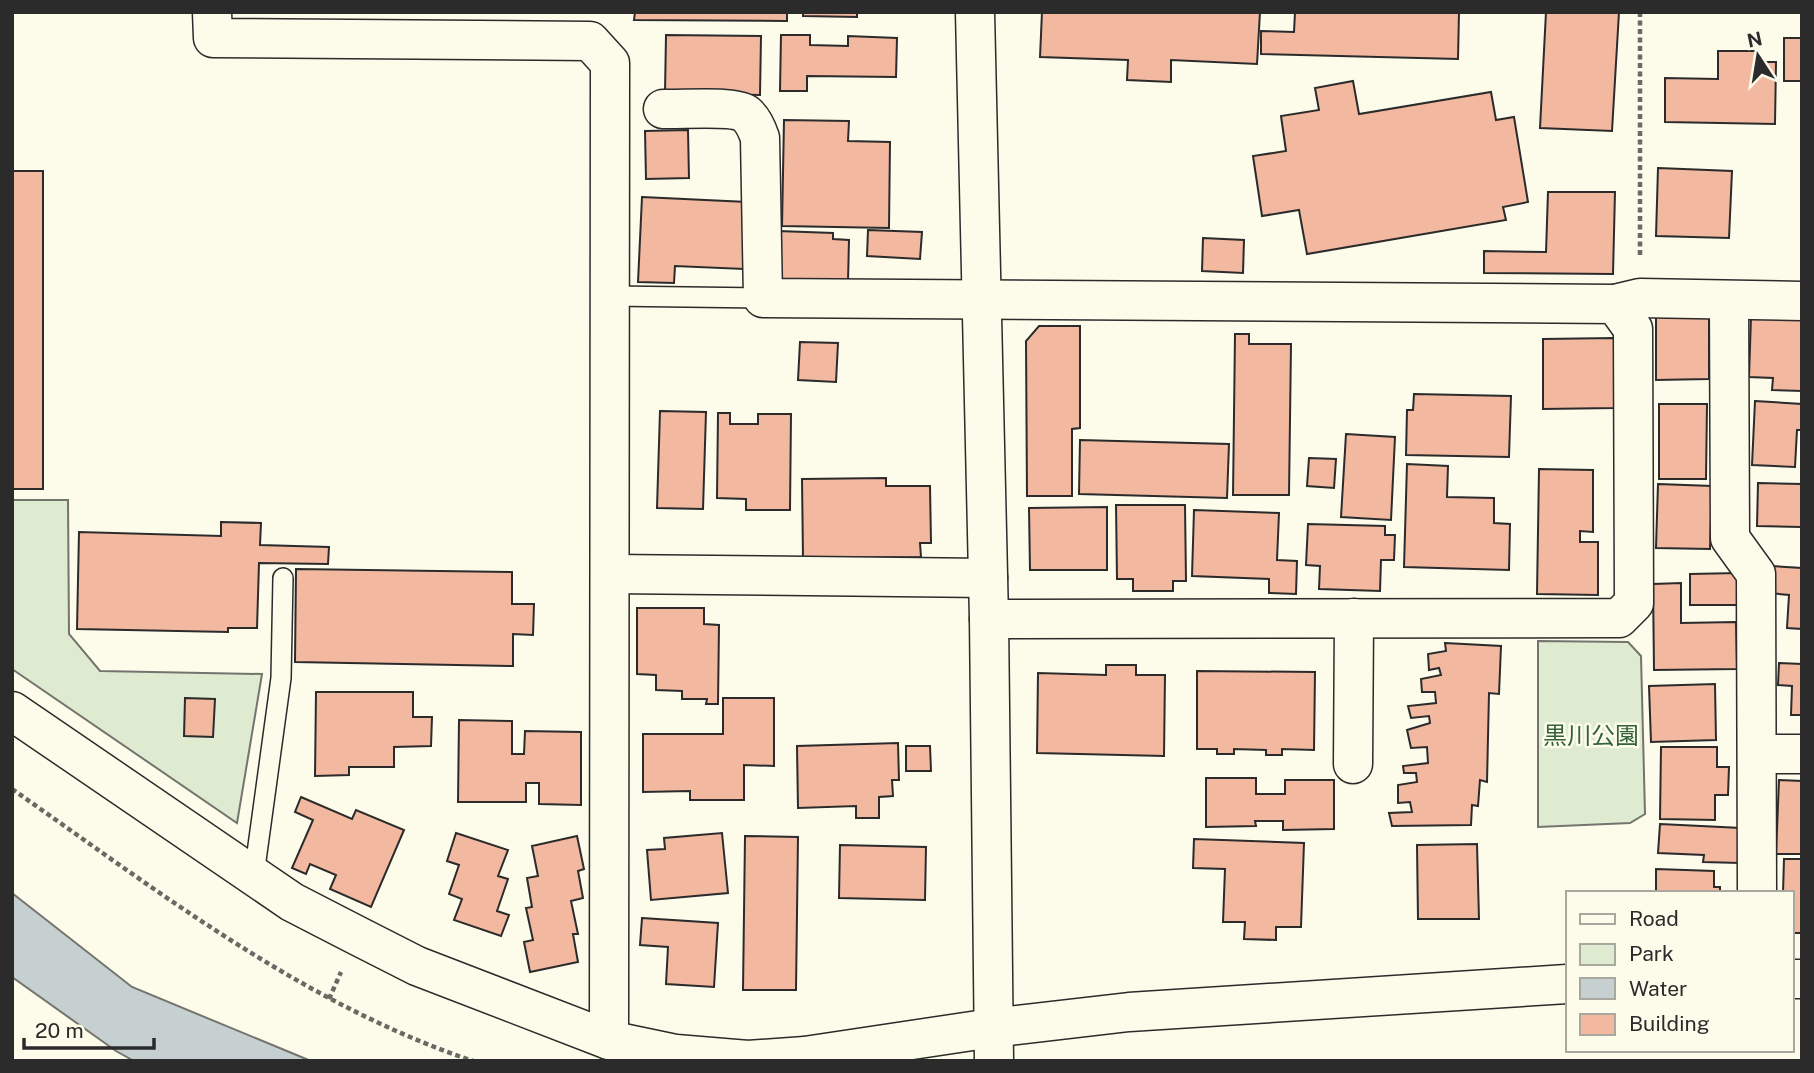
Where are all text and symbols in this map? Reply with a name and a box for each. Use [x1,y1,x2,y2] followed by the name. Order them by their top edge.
[1723,21,1793,91] north arrow
[1745,27,1764,52] text: N
[1543,721,1639,749] park label: 黒川公園
[1566,891,1793,1052] legend
[1629,906,1679,931] text: Road
[1629,941,1674,966] text: Park
[1629,976,1687,1001] text: Water
[24,1006,154,1050] scale bar
[1629,1011,1710,1036] text: Building
[35,1018,84,1043] text: 20 m

